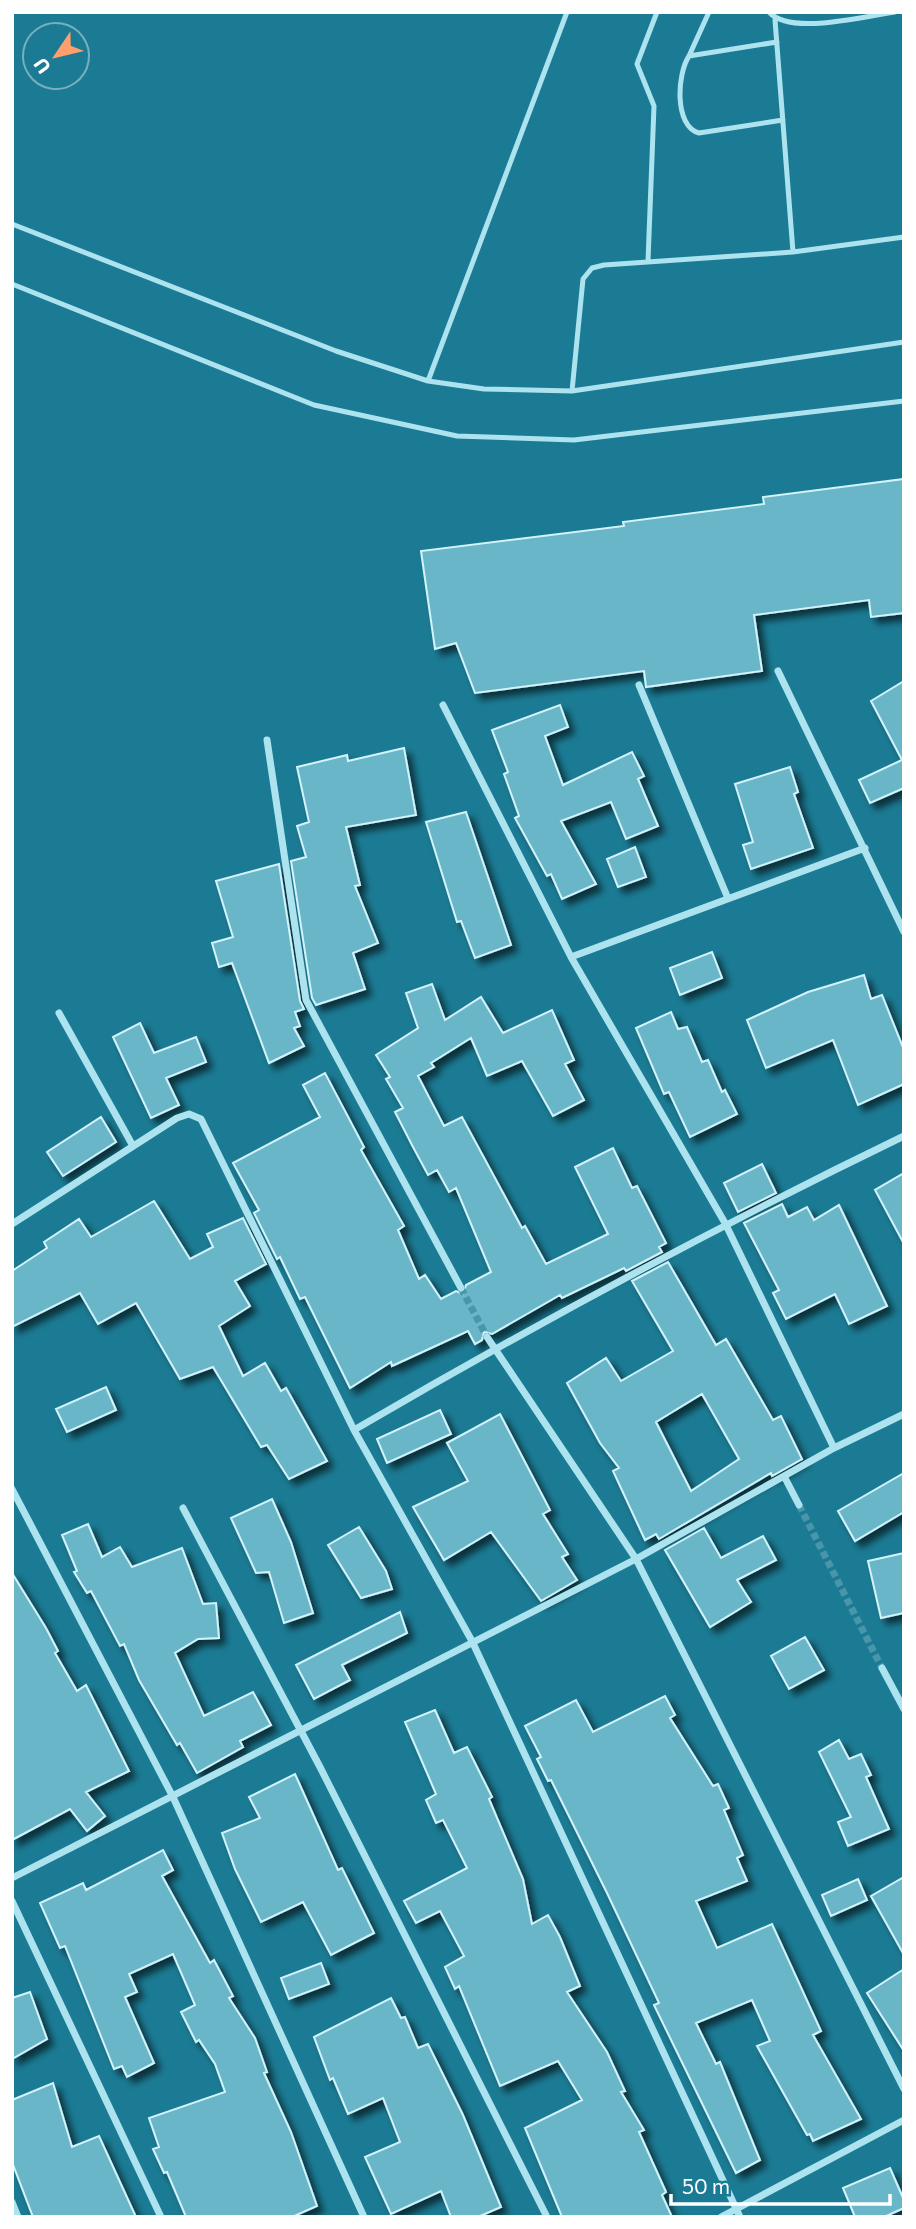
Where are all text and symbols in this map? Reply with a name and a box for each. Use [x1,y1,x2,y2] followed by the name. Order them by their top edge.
[21,21,91,91] north arrow
[28,54,55,78] text: U
[671,2162,890,2206] scale bar
[682,2173,730,2198] text: 50 m

